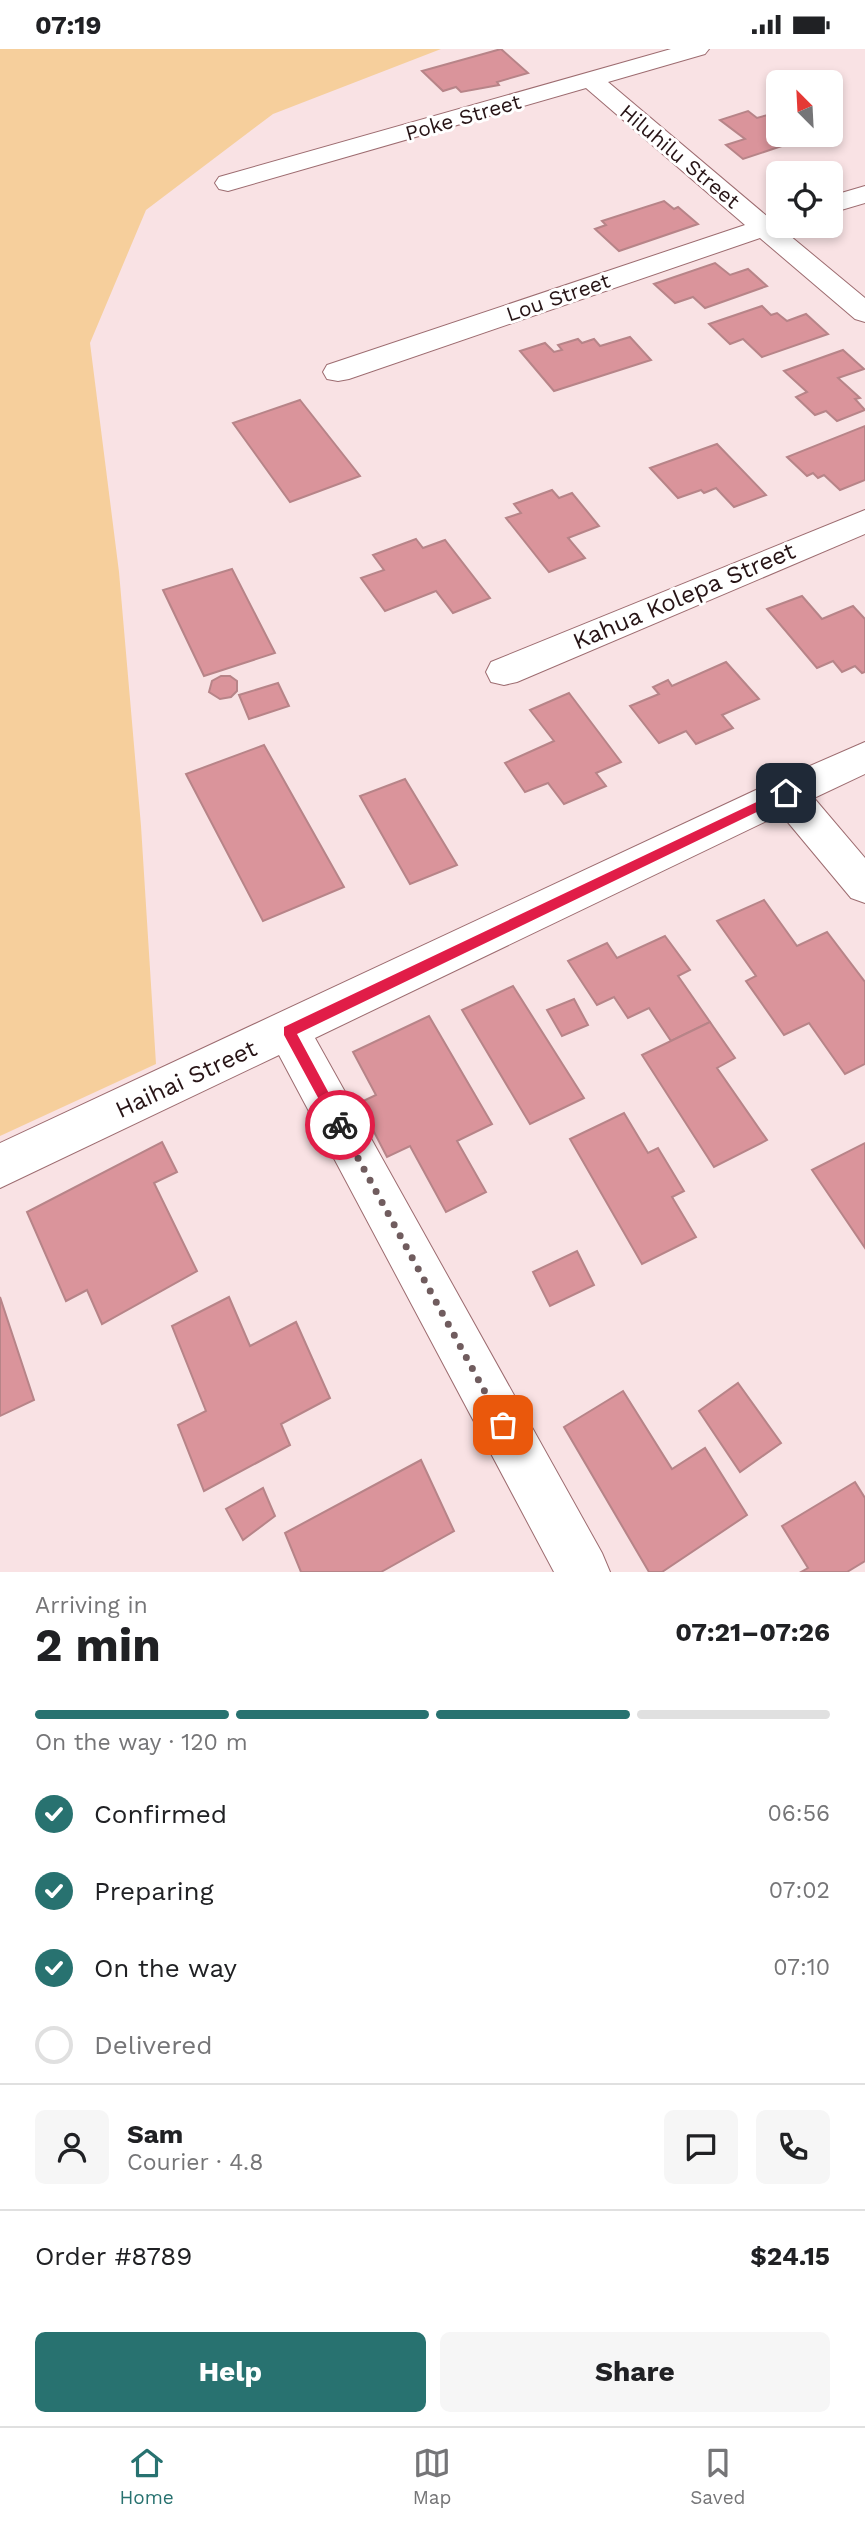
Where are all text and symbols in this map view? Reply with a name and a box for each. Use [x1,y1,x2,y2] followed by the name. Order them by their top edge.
[35,10,101,40] text: 07:19
[766,70,844,147] north arrow
[766,70,843,238] map controls
[402,88,524,145] street label: Poke Street
[615,99,745,213] street label: Hiluhilu Street
[766,161,843,238] button: locate
[503,268,613,326] street label: Lou Street
[569,536,799,656] street label: Kahua Kolepa Street
[756,763,816,823] pin
[767,774,805,812] icon: home
[111,1034,261,1124] street label: Haihai Street
[305,1090,375,1160] courier
[321,1106,359,1144] icon: bike
[473,1395,533,1455] pin
[484,1406,522,1444] icon: bag
[35,1592,148,1619] text: Arriving in
[675,1617,830,1647] text: 07:21–07:26
[35,1618,161,1672] text: 2 min
[35,1729,248,1756] text: On the way · 120 m
[35,1795,73,1833] icon: check
[94,1799,227,1829] text: Confirmed
[768,1800,830,1827] text: 06:56
[35,1872,73,1910] icon: check
[94,1876,214,1906] text: Preparing
[769,1877,830,1904] text: 07:02
[35,1949,73,1987] icon: check
[94,1953,237,1983] text: On the way
[773,1954,830,1981] text: 07:10
[94,2030,213,2060] text: Delivered
[35,2110,109,2184] button: person
[664,2110,738,2184] button: chat
[756,2110,830,2184] button: phone
[127,2119,183,2149] text: Sam
[127,2149,263,2176] text: Courier · 4.8
[35,2241,192,2271] text: Order #8789
[750,2241,830,2271] text: $24.15
[35,2332,426,2412] button: Help
[440,2332,830,2412] button: Share
[119,2444,174,2509] tab: Home
[413,2444,451,2509] tab: Map
[690,2444,746,2509] tab: Saved

